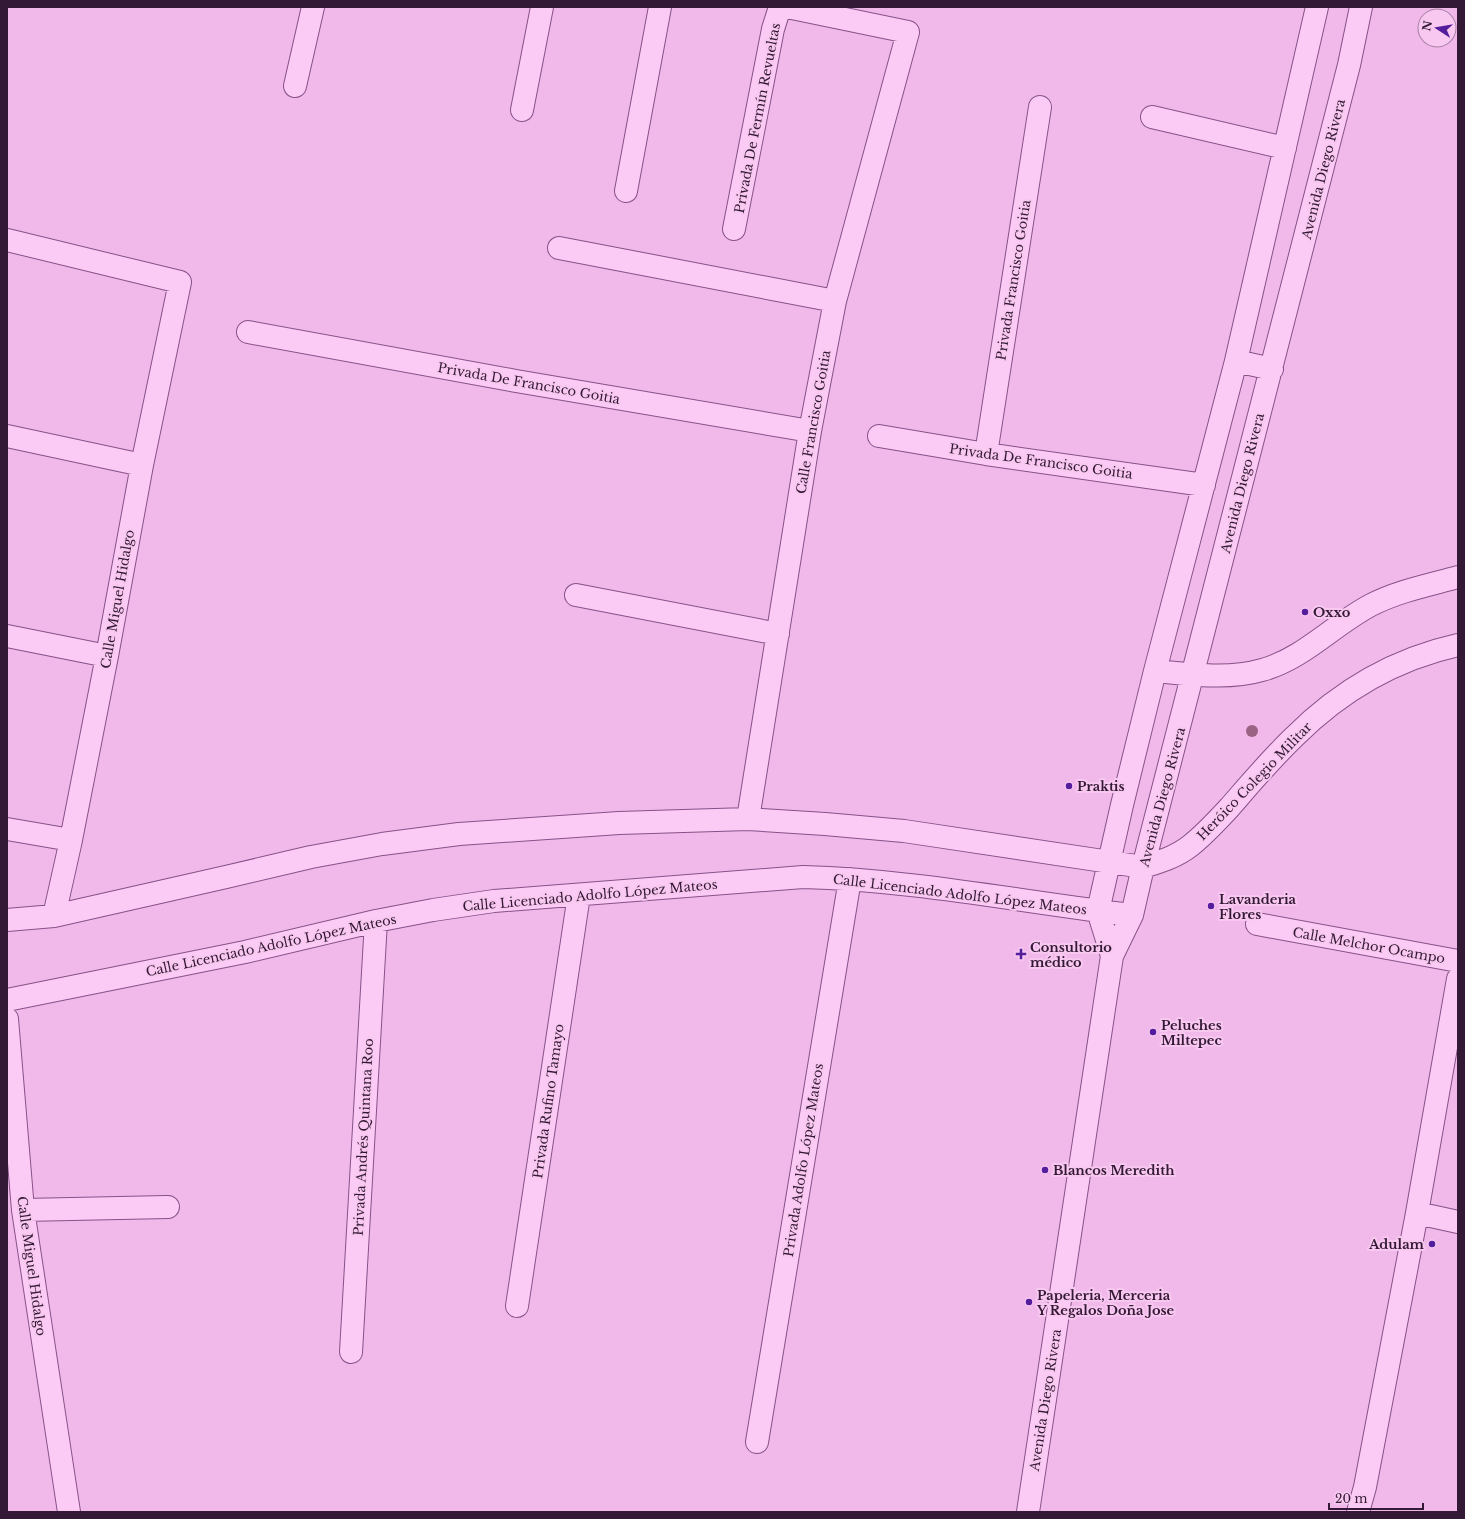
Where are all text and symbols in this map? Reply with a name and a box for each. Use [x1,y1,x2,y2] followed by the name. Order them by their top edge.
[1417,8,1457,48] north arrow
[1419,19,1435,32] text: N
[731,21,784,215] street label: Privada De Fermín Revueltas
[1298,97,1349,242] street label: Avenida Diego Rivera
[992,198,1035,362] street label: Privada Francisco Goitia
[792,348,835,495] street label: Calle Francisco Goitia
[436,359,622,408] street label: Privada De Francisco Goitia
[1217,411,1268,556] street label: Avenida Diego Rivera
[948,440,1134,483] street label: Privada De Francisco Goitia
[97,528,138,670] street label: Calle Miguel Hidalgo
[1313,604,1351,621] place label: Oxxo
[1300,607,1310,617] marker: Oxxo
[1193,718,1316,844] street label: Heróico Colegio Militar
[1135,725,1190,870] street label: Avenida Diego Rivera
[1077,778,1125,795] place label: Praktis
[1064,781,1074,791] marker: Praktis
[832,870,1088,919] street label: Calle Licenciado Adolfo López Mateos
[462,876,718,915] street label: Calle Licenciado Adolfo López Mateos
[1219,891,1297,923] place label: Lavanderia Flores
[1206,901,1216,911] marker: Lavanderia Flores
[144,911,398,980] street label: Calle Licenciado Adolfo López Mateos
[1291,924,1446,967] street label: Calle Melchor Ocampo
[1030,939,1112,971] place label: Consultorio médico
[1015,948,1027,960] marker: Consultorio médico
[1161,1017,1222,1049] place label: Peluches Miltepec
[529,1023,568,1179] street label: Privada Rufino Tamayo
[1148,1027,1158,1037] marker: Peluches Miltepec
[350,1038,377,1236] street label: Privada Andrés Quintana Roo
[780,1062,827,1258] street label: Privada Adolfo López Mateos
[1053,1162,1175,1179] place label: Blancos Meredith
[1040,1165,1050,1175] marker: Blancos Meredith
[13,1195,50,1337] street label: Calle Miguel Hidalgo
[1368,1236,1425,1253] place label: Adulam
[1427,1239,1437,1249] marker: Adulam
[1036,1287,1175,1319] place label: Papeleria, Merceria Y Regalos Doña Jose
[1024,1297,1034,1307] marker: Papeleria, Merceria Y Regalos Doña Jose
[1026,1327,1065,1473] street label: Avenida Diego Rivera
[1329,1485,1423,1511] scale bar
[1335,1491,1367,1506] text: 20 m

